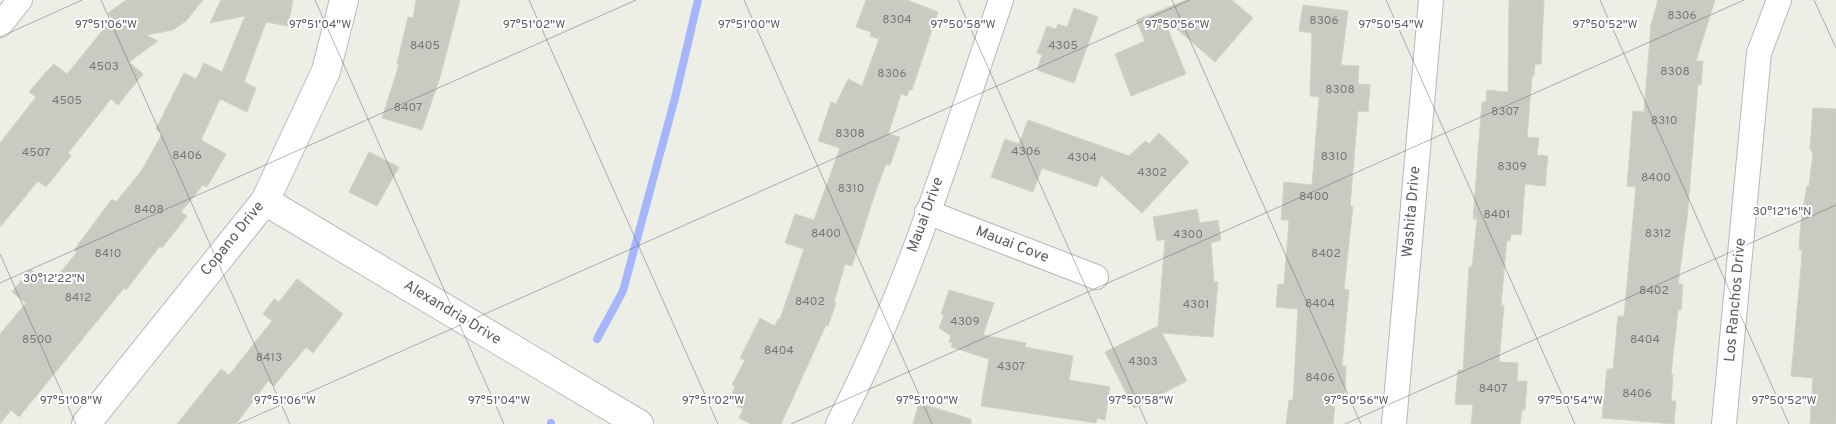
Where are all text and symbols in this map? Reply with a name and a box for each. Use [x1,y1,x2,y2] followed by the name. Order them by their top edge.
[1667,8,1697,24] house number: 8306
[882,12,912,28] house number: 8304
[1309,13,1339,29] house number: 8306
[75,17,137,33] text: 97°51'06"W
[289,17,351,33] text: 97°51'04"W
[503,17,565,33] text: 97°51'02"W
[718,17,780,33] text: 97°51'00"W
[930,17,996,33] text: 97°50'58"W
[1144,17,1210,33] text: 97°50'56"W
[1358,17,1424,33] text: 97°50'54"W
[1572,17,1638,33] text: 97°50'52"W
[410,38,440,54] house number: 8405
[1048,38,1078,54] house number: 4305
[89,59,119,75] house number: 4503
[1660,64,1690,80] house number: 8308
[877,66,907,82] house number: 8306
[1325,82,1355,98] house number: 8308
[52,93,82,109] house number: 4505
[394,100,422,116] house number: 8407
[1491,104,1519,120] house number: 8307
[1651,113,1677,129] house number: 8310
[835,126,865,142] house number: 8308
[1011,144,1041,160] house number: 4306
[22,145,50,161] house number: 4507
[172,148,202,164] house number: 8406
[1321,149,1347,165] house number: 8310
[1067,150,1097,166] house number: 4304
[1497,159,1527,175] house number: 8309
[1137,165,1167,181] house number: 4302
[1399,165,1425,259] street label: Washita Drive
[1641,170,1671,186] house number: 8400
[904,175,948,255] street label: Mauai Drive
[838,181,864,197] house number: 8310
[1299,189,1329,205] house number: 8400
[197,198,269,280] street label: Copano Drive
[134,202,164,218] house number: 8408
[1752,204,1812,220] text: 30°12'16"N
[1484,207,1510,223] house number: 8401
[973,222,1051,268] street label: Mauai Cove
[811,226,841,242] house number: 8400
[1645,226,1671,242] house number: 8312
[1173,227,1203,243] house number: 4300
[1721,237,1751,363] street label: Los Ranchos Drive
[95,246,121,262] house number: 8410
[1311,246,1341,262] house number: 8402
[23,271,85,287] text: 30°12'22"N
[400,276,504,350] street label: Alexandria Drive
[1639,283,1669,299] house number: 8402
[65,290,91,306] house number: 8412
[795,294,825,310] house number: 8402
[1305,296,1335,312] house number: 8404
[1183,297,1209,313] house number: 4301
[950,314,980,330] house number: 4309
[22,332,52,348] house number: 8500
[1630,332,1660,348] house number: 8404
[764,343,794,359] house number: 8404
[256,350,282,366] house number: 8413
[1128,354,1158,370] house number: 4303
[997,359,1025,375] house number: 4307
[1305,370,1335,386] house number: 8406
[1479,381,1507,397] house number: 8407
[1622,386,1652,402] house number: 8406
[40,393,102,409] text: 97°51'08"W
[254,393,316,409] text: 97°51'06"W
[468,393,530,409] text: 97°51'04"W
[682,393,744,409] text: 97°51'02"W
[896,393,958,409] text: 97°51'00"W
[1108,393,1174,409] text: 97°50'58"W
[1323,393,1389,409] text: 97°50'56"W
[1537,393,1603,409] text: 97°50'54"W
[1751,393,1817,409] text: 97°50'52"W

